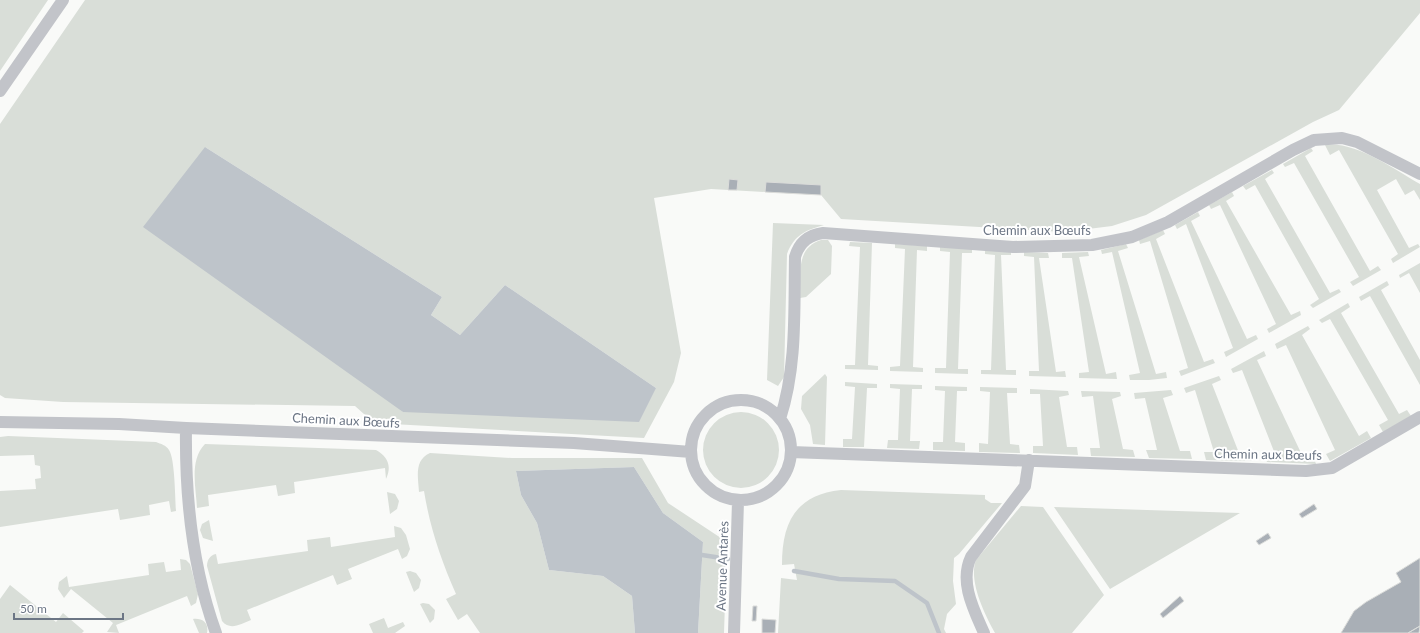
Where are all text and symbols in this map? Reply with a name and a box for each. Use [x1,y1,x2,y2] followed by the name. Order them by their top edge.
[983,222,1091,238] street label: Chemin aux Bœufs
[292,409,401,431] street label: Chemin aux Bœufs
[1214,445,1322,463] street label: Chemin aux Bœufs
[712,520,732,611] street label: Avenue Antarès
[14,595,123,621] scale bar
[20,601,47,616] text: 50 m

